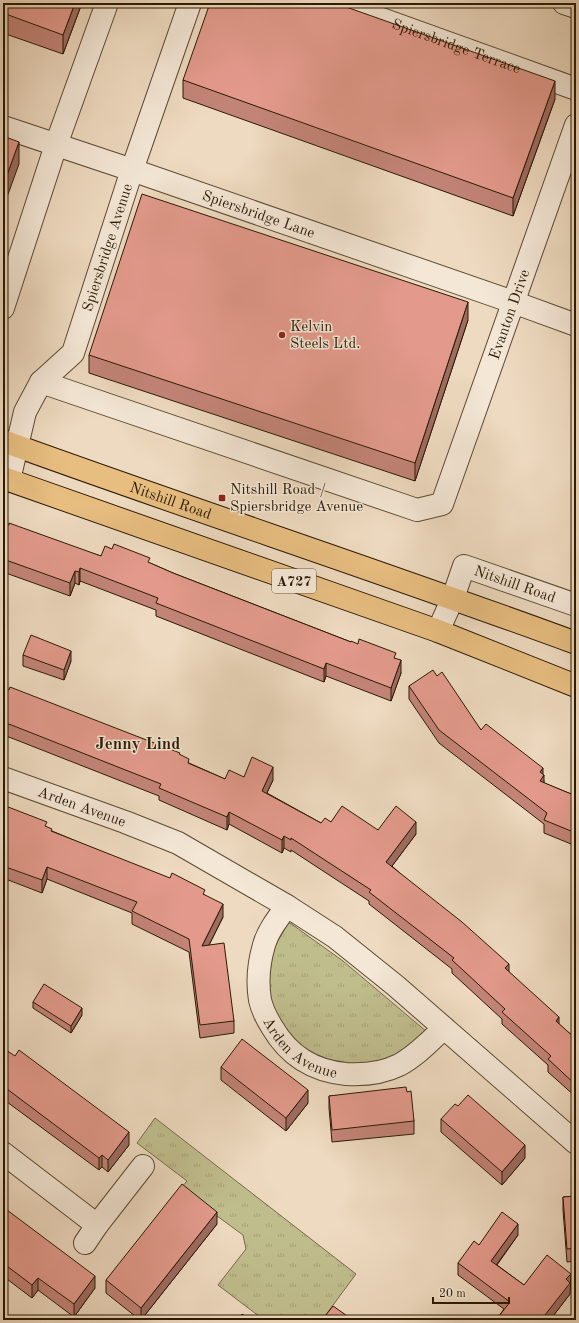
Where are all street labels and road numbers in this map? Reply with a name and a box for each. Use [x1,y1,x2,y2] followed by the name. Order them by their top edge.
[390,17,522,77] street label: Spiersbridge Terrace
[81,182,136,314] street label: Spiersbridge Avenue
[200,189,317,242] street label: Spiersbridge Lane
[488,268,533,362] street label: Evanton Drive
[127,481,213,523] street label: Nitshill Road
[472,564,557,606] street label: Nitshill Road
[272,569,316,593] road number: A727
[36,785,128,831] street label: Arden Avenue
[259,1016,338,1082] street label: Arden Avenue

